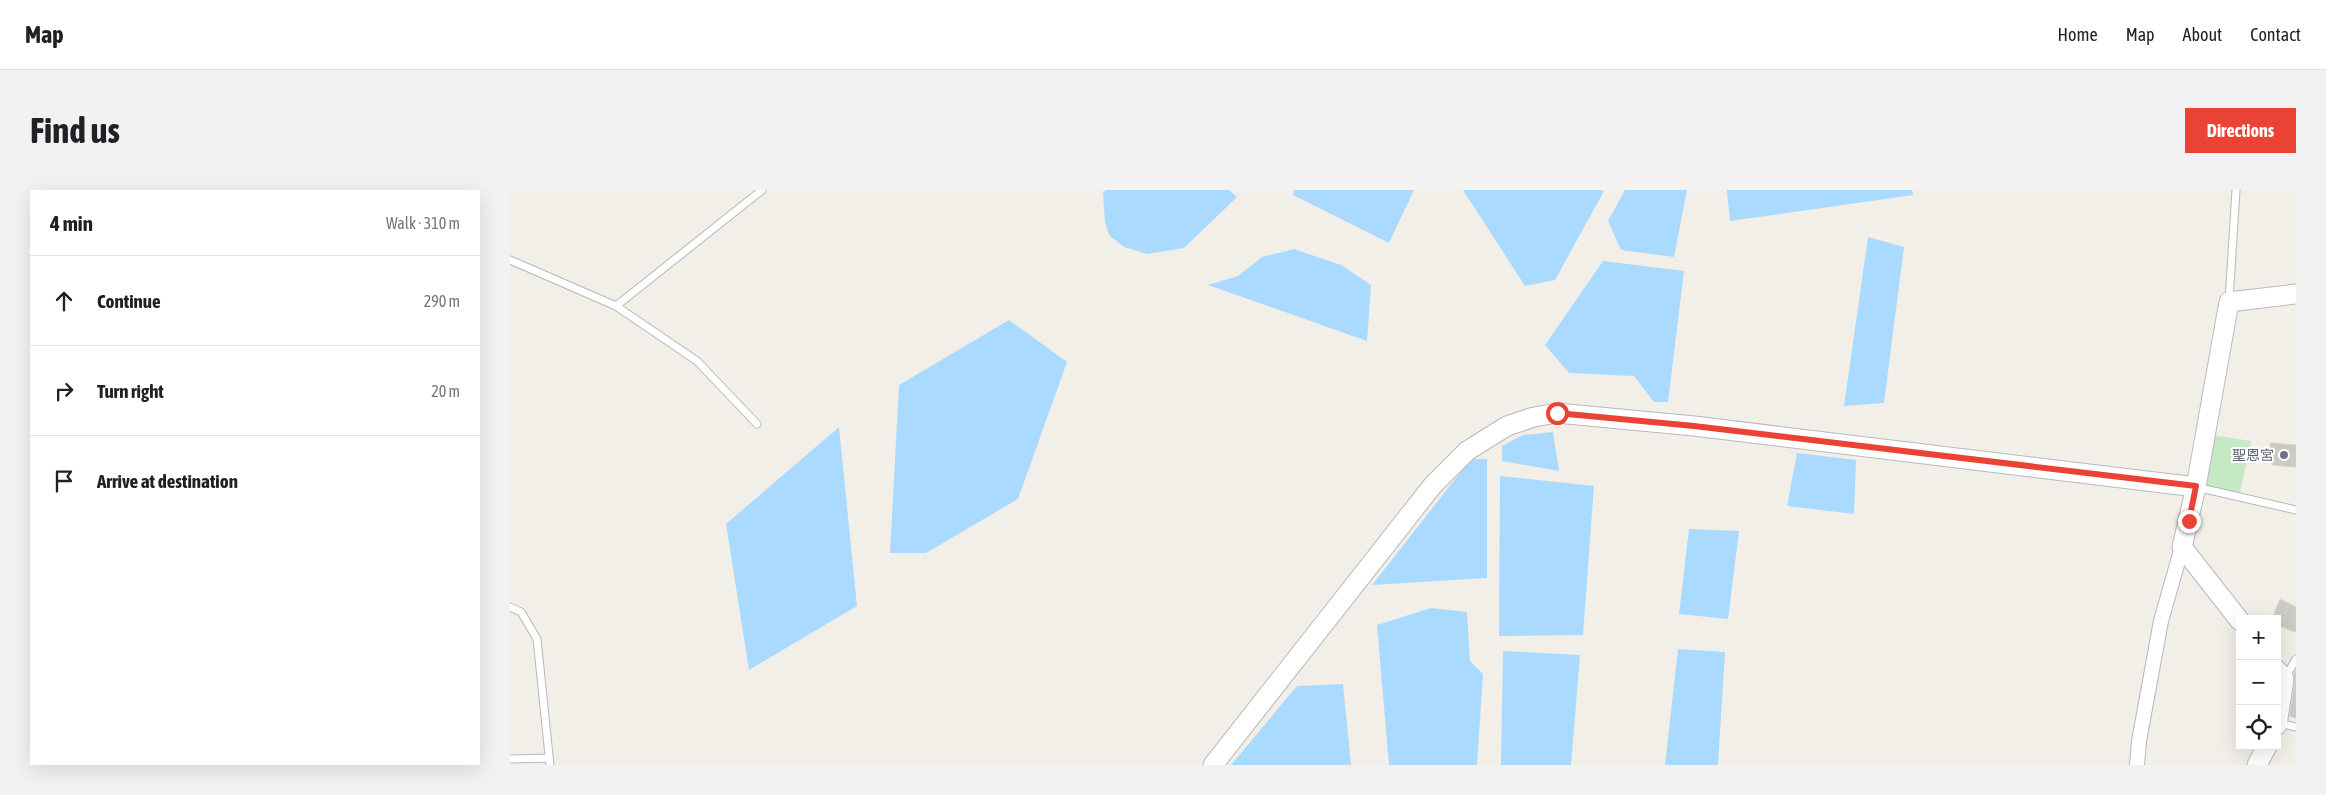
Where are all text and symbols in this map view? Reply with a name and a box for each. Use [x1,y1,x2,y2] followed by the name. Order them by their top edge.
[25,21,64,48] text: Map
[2058,24,2098,45] text: Home
[2126,24,2155,45] text: Map
[2183,24,2222,45] text: About
[2250,24,2301,45] text: Contact
[2185,108,2296,153] button: Directions
[30,110,120,150] text: Find us
[50,211,93,235] text: 4 min
[386,214,460,232] text: Walk · 310 m
[50,287,78,315] icon: ahead
[97,290,161,312] text: Continue
[424,292,460,310] text: 290 m
[50,377,78,405] icon: right
[97,380,164,402] text: Turn right
[431,382,460,400] text: 20 m
[1546,402,1569,425] route start
[2232,447,2274,463] place label: 聖恩宮
[2278,449,2290,461] marker: 聖恩宮
[50,467,78,495] icon: arrive
[97,470,238,492] text: Arrive at destination
[2178,510,2201,533] route end
[2236,615,2281,750] map controls
[2236,615,2281,660] button: +
[2236,660,2281,705] button: −
[2236,705,2281,750] button: locate

